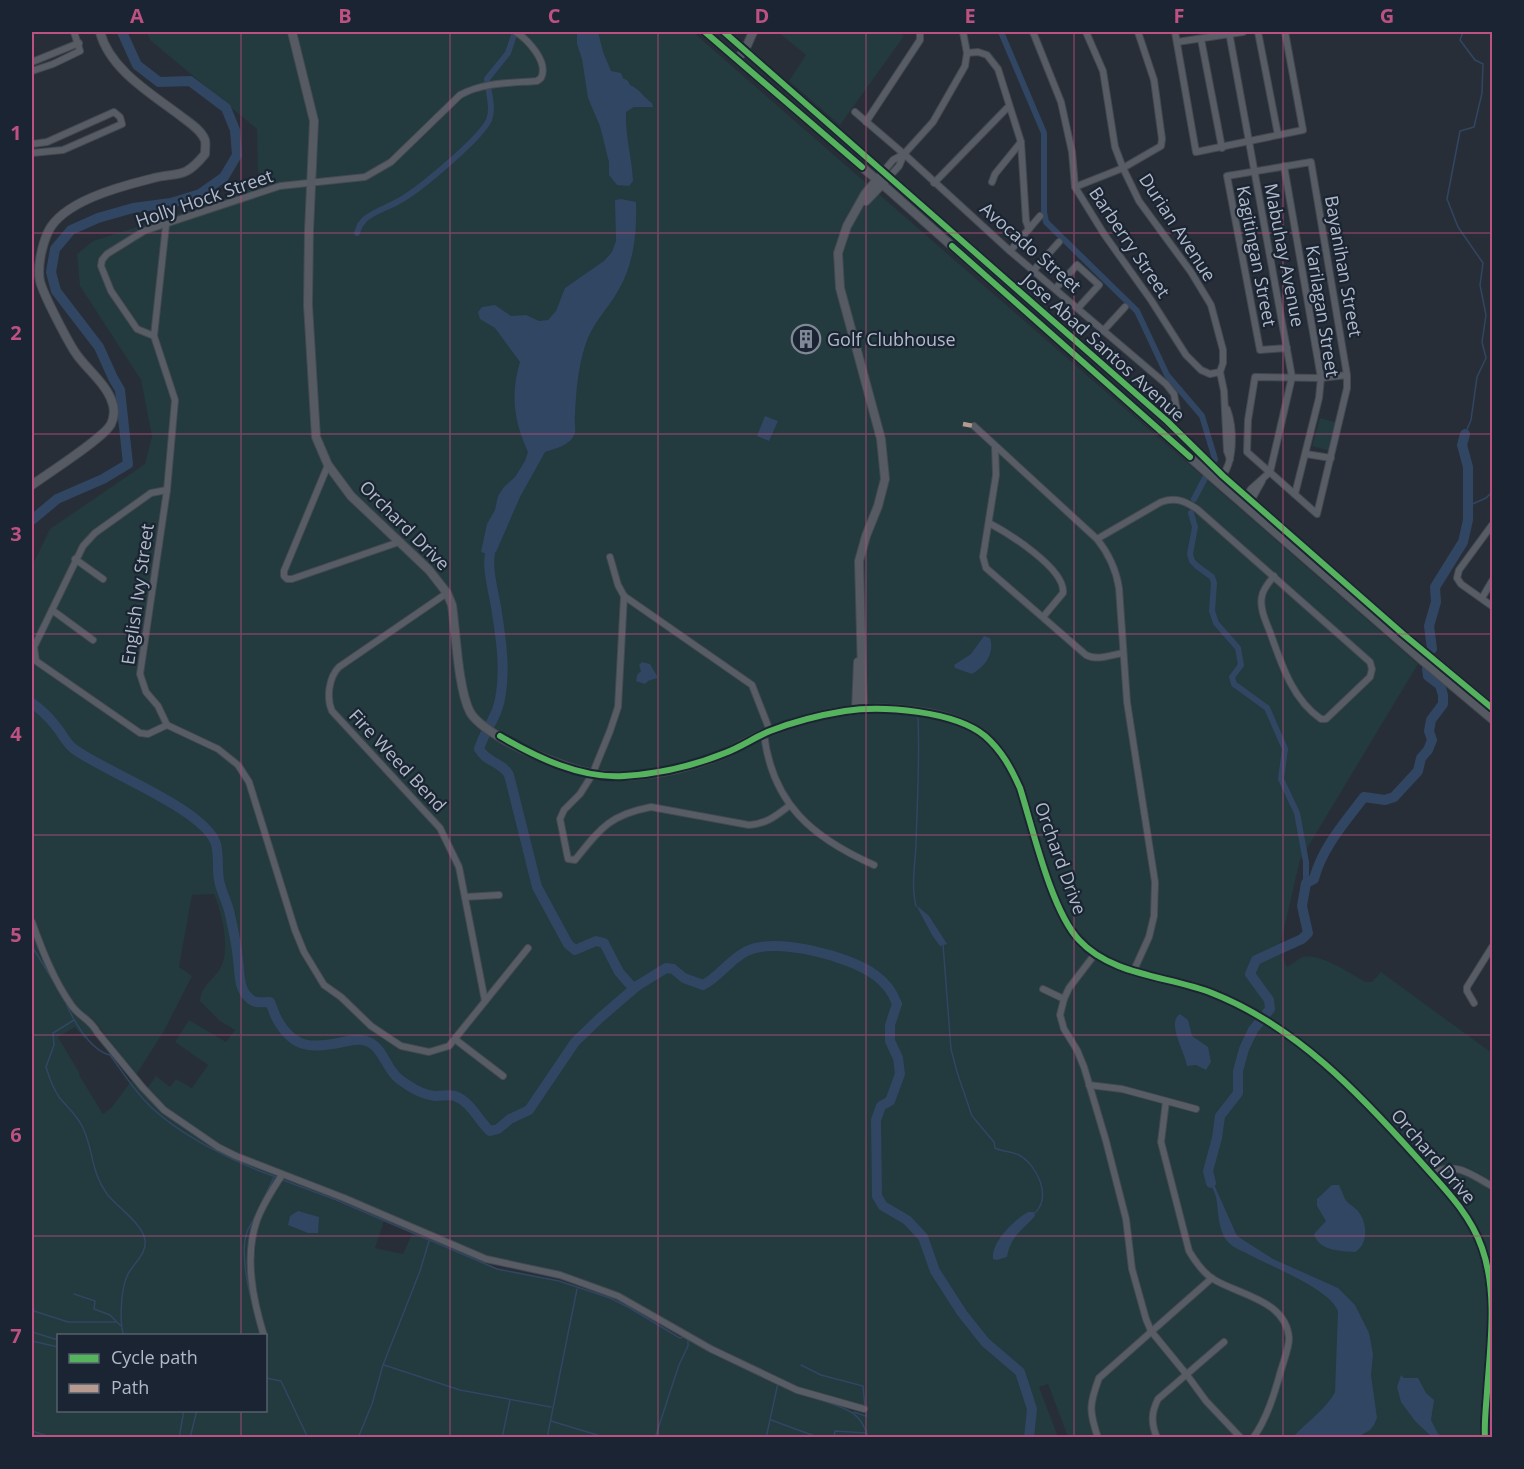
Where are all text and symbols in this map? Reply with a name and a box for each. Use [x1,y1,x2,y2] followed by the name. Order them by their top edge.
[130,2,144,29] text: A
[338,2,352,29] text: B
[548,2,561,29] text: C
[755,2,769,29] text: D
[964,2,976,29] text: E
[1174,2,1184,29] text: F
[1380,2,1394,29] text: G
[10,119,22,146] text: 1
[132,163,276,233] street label: Holly Hock Street
[1134,168,1222,286] street label: Durian Avenue
[1259,181,1311,329] street label: Mabuhay Avenue
[1084,182,1176,302] street label: Barberry Street
[1232,183,1282,329] street label: Kagitingan Street
[1320,193,1368,339] street label: Bayanihan Street
[975,196,1087,298] street label: Avocado Street
[1301,243,1345,379] street label: Karilagan Street
[1016,266,1191,427] street label: Jose Abad Santos Avenue
[10,319,22,346] text: 2
[790,323,822,355] building icon: Golf Clubhouse
[827,327,956,351] place label: Golf Clubhouse
[355,475,455,575] street label: Orchard Drive
[10,520,22,547] text: 3
[115,522,159,666] street label: English Ivy Street
[344,703,452,817] street label: Fire Weed Bend
[10,720,22,747] text: 4
[1030,798,1092,918] street label: Orchard Drive
[10,921,22,948] text: 5
[1386,1104,1482,1208] street label: Orchard Drive
[10,1121,22,1148] text: 6
[10,1322,22,1349] text: 7
[57,1334,267,1412] legend
[111,1345,198,1369] text: Cycle path
[111,1375,149,1399] text: Path

